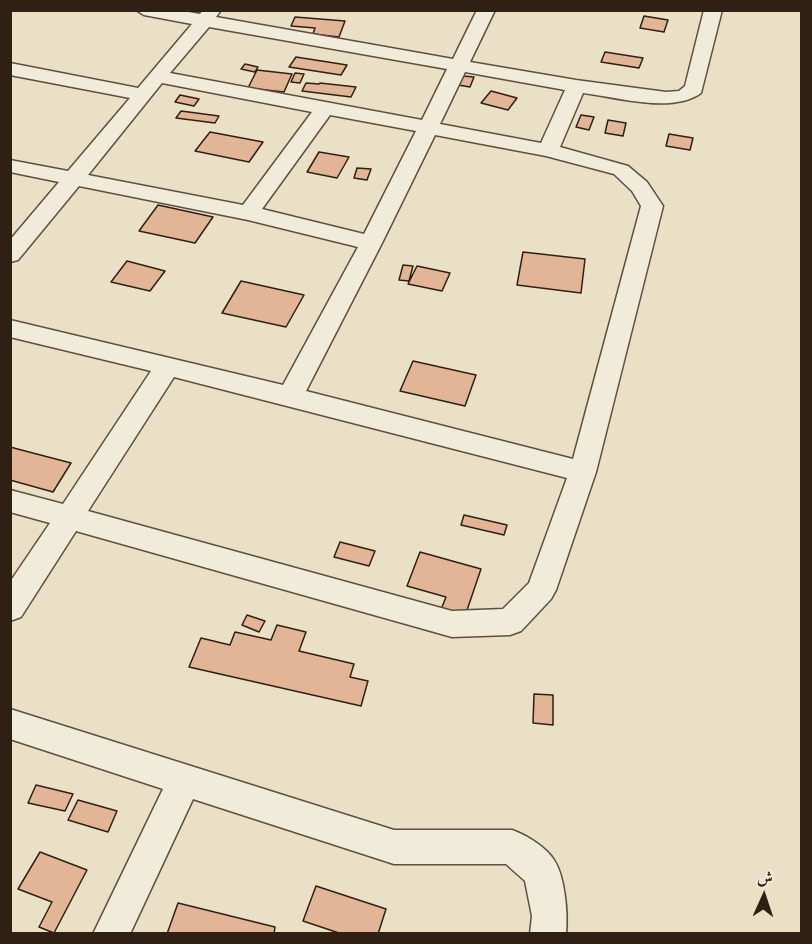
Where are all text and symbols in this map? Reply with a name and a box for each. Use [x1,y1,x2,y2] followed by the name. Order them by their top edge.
[734,866,794,926] north arrow
[756,867,773,889] text: ش

